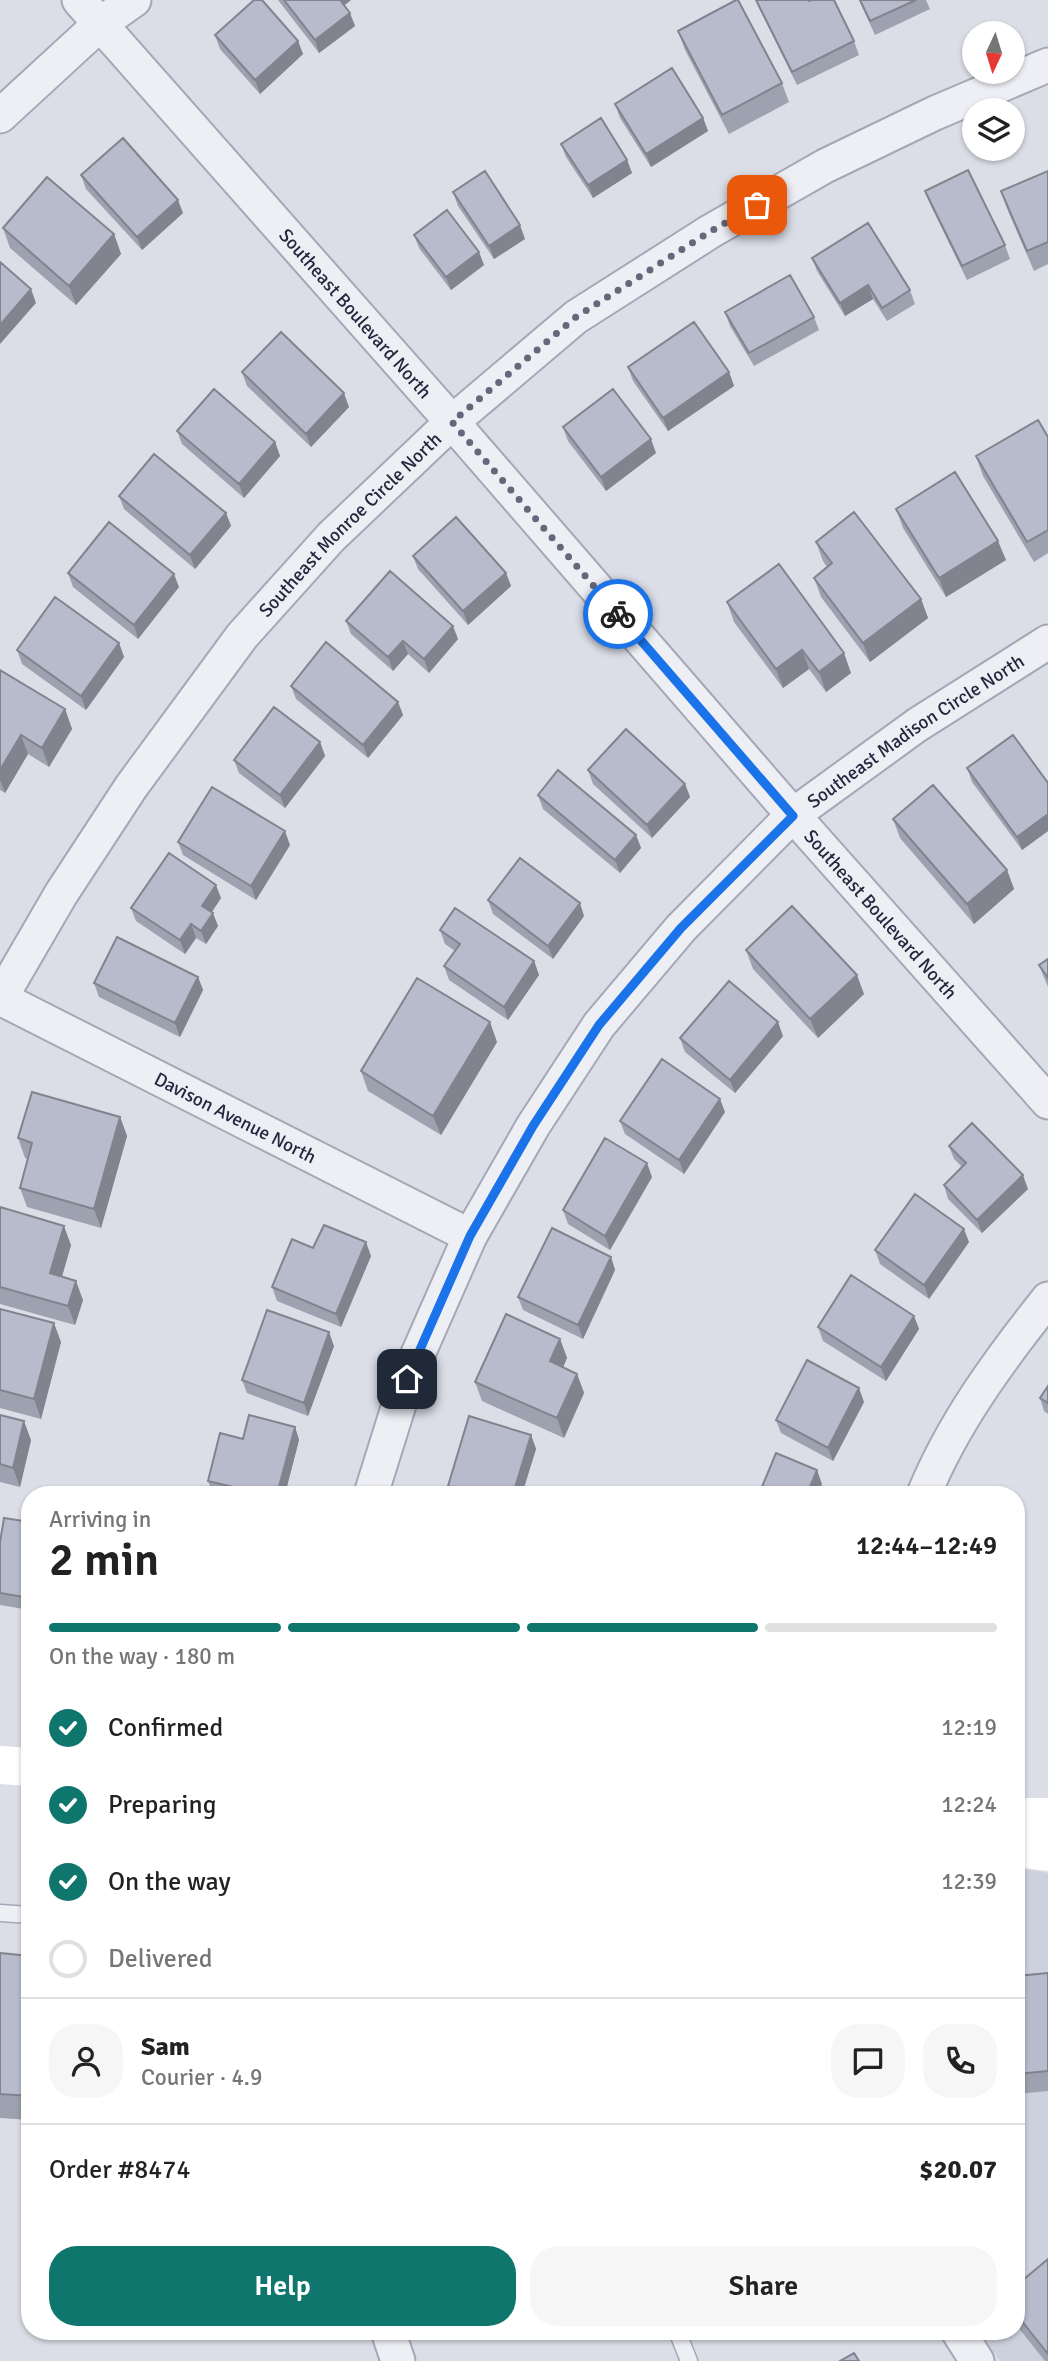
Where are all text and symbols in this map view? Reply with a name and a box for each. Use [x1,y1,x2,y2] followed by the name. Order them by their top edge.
[962,21,1026,84] north arrow
[962,21,1025,161] map controls
[962,98,1025,161] button: layers
[727,175,787,235] pin
[738,186,776,224] icon: bag
[273,224,437,404] street label: Southeast Boulevard North
[254,427,447,622] street label: Southeast Monroe Circle North
[583,579,653,649] courier
[599,595,637,633] icon: bike
[803,649,1029,814] street label: Southeast Madison Circle North
[798,825,962,1005] street label: Southeast Boulevard North
[150,1067,320,1169] street label: Davison Avenue North
[377,1349,437,1409] pin
[388,1360,426,1398] icon: home
[49,1505,151,1534] text: Arriving in
[856,1530,997,1562] text: 12:44–12:49
[49,1532,159,1588] text: 2 min
[49,1642,235,1671] text: On the way · 180 m
[49,1709,87,1747] icon: check
[108,1712,223,1744] text: Confirmed
[941,1713,997,1742] text: 12:19
[49,1786,87,1824] icon: check
[108,1789,216,1821] text: Preparing
[941,1790,997,1819] text: 12:24
[49,1863,87,1901] icon: check
[108,1866,231,1898] text: On the way
[941,1867,997,1896] text: 12:39
[108,1943,213,1975] text: Delivered
[49,2024,123,2098] button: person
[831,2024,905,2098] button: chat
[923,2024,997,2098] button: phone
[141,2031,190,2063] text: Sam
[141,2063,262,2092] text: Courier · 4.9
[49,2154,190,2186] text: Order #8474
[919,2154,997,2186] text: $20.07
[49,2246,516,2326] button: Help
[530,2246,997,2326] button: Share

